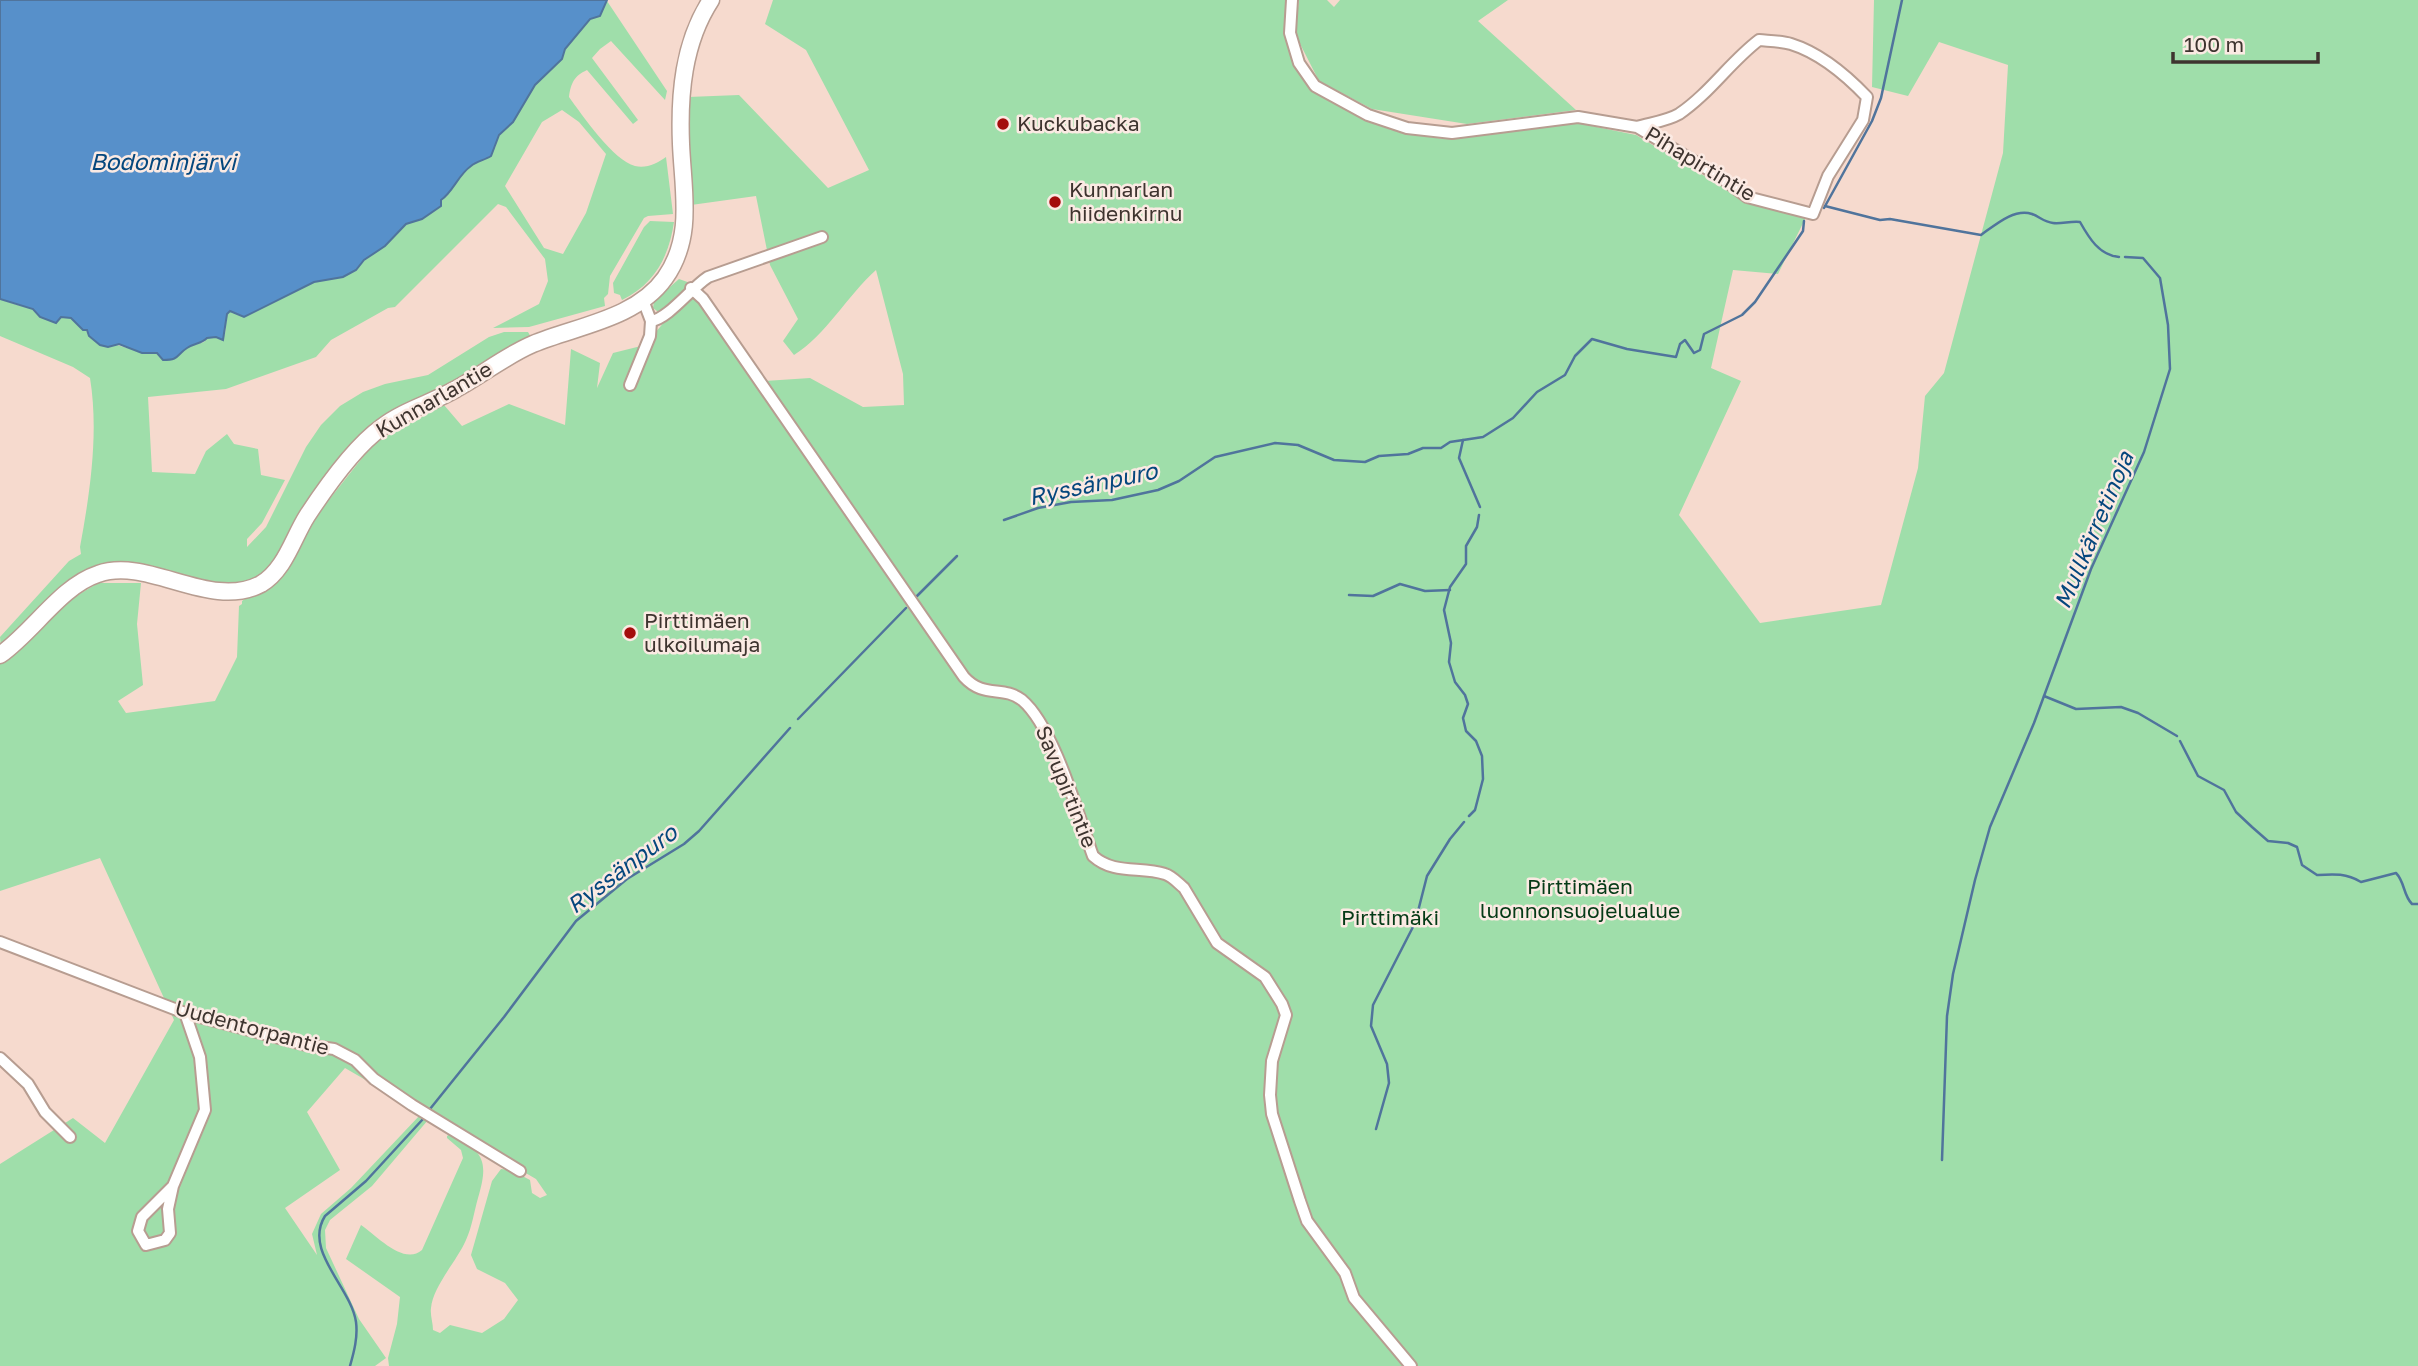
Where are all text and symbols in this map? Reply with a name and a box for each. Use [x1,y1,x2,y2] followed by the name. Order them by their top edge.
[2173,21,2318,65] scale bar
[2184,31,2244,57] text: 100 m
[1017,110,1140,136] place label: Kuckubacka
[995,116,1011,132] marker: Kuckubacka
[1641,120,1760,206] street label: Pihapirtintie
[90,147,239,175] water label: Bodominjärvi
[1069,176,1182,226] place label: Kunnarlan hiidenkirnu
[1047,194,1063,210] marker: Kunnarlan hiidenkirnu
[371,355,496,443] street label: Kunnarlantie
[2047,446,2139,612] water label: Mullkärretinoja
[1026,455,1161,510] water label: Ryssänpuro
[644,607,760,657] place label: Pirttimäen ulkoilumaja
[622,625,638,641] marker: Pirttimäen ulkoilumaja
[1031,722,1103,852] street label: Savupirtintie
[561,817,683,919] water label: Ryssänpuro
[1480,873,1680,923] park label: Pirttimäen luonnonsuojelualue
[1341,904,1439,930] park label: Pirttimäki
[172,994,332,1060] street label: Uudentorpantie

